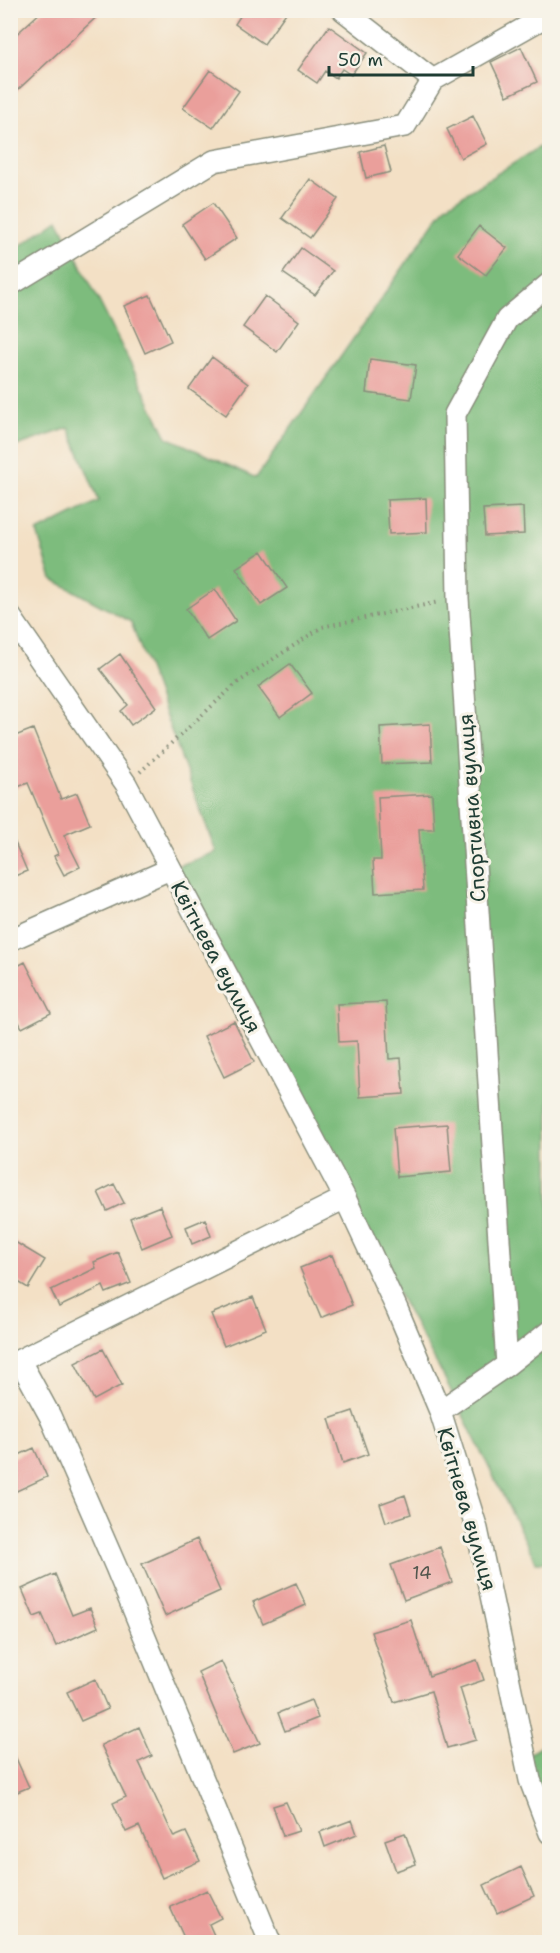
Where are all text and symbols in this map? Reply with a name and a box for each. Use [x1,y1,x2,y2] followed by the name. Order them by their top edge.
[329,39,473,77] scale bar
[338,48,383,72] text: 50 m
[451,713,493,903] street label: Спортивна вулиця
[164,876,268,1038] street label: Квітнева вулиця
[430,1424,504,1594] street label: Квітнева вулиця
[412,1561,432,1585] house number: 14

